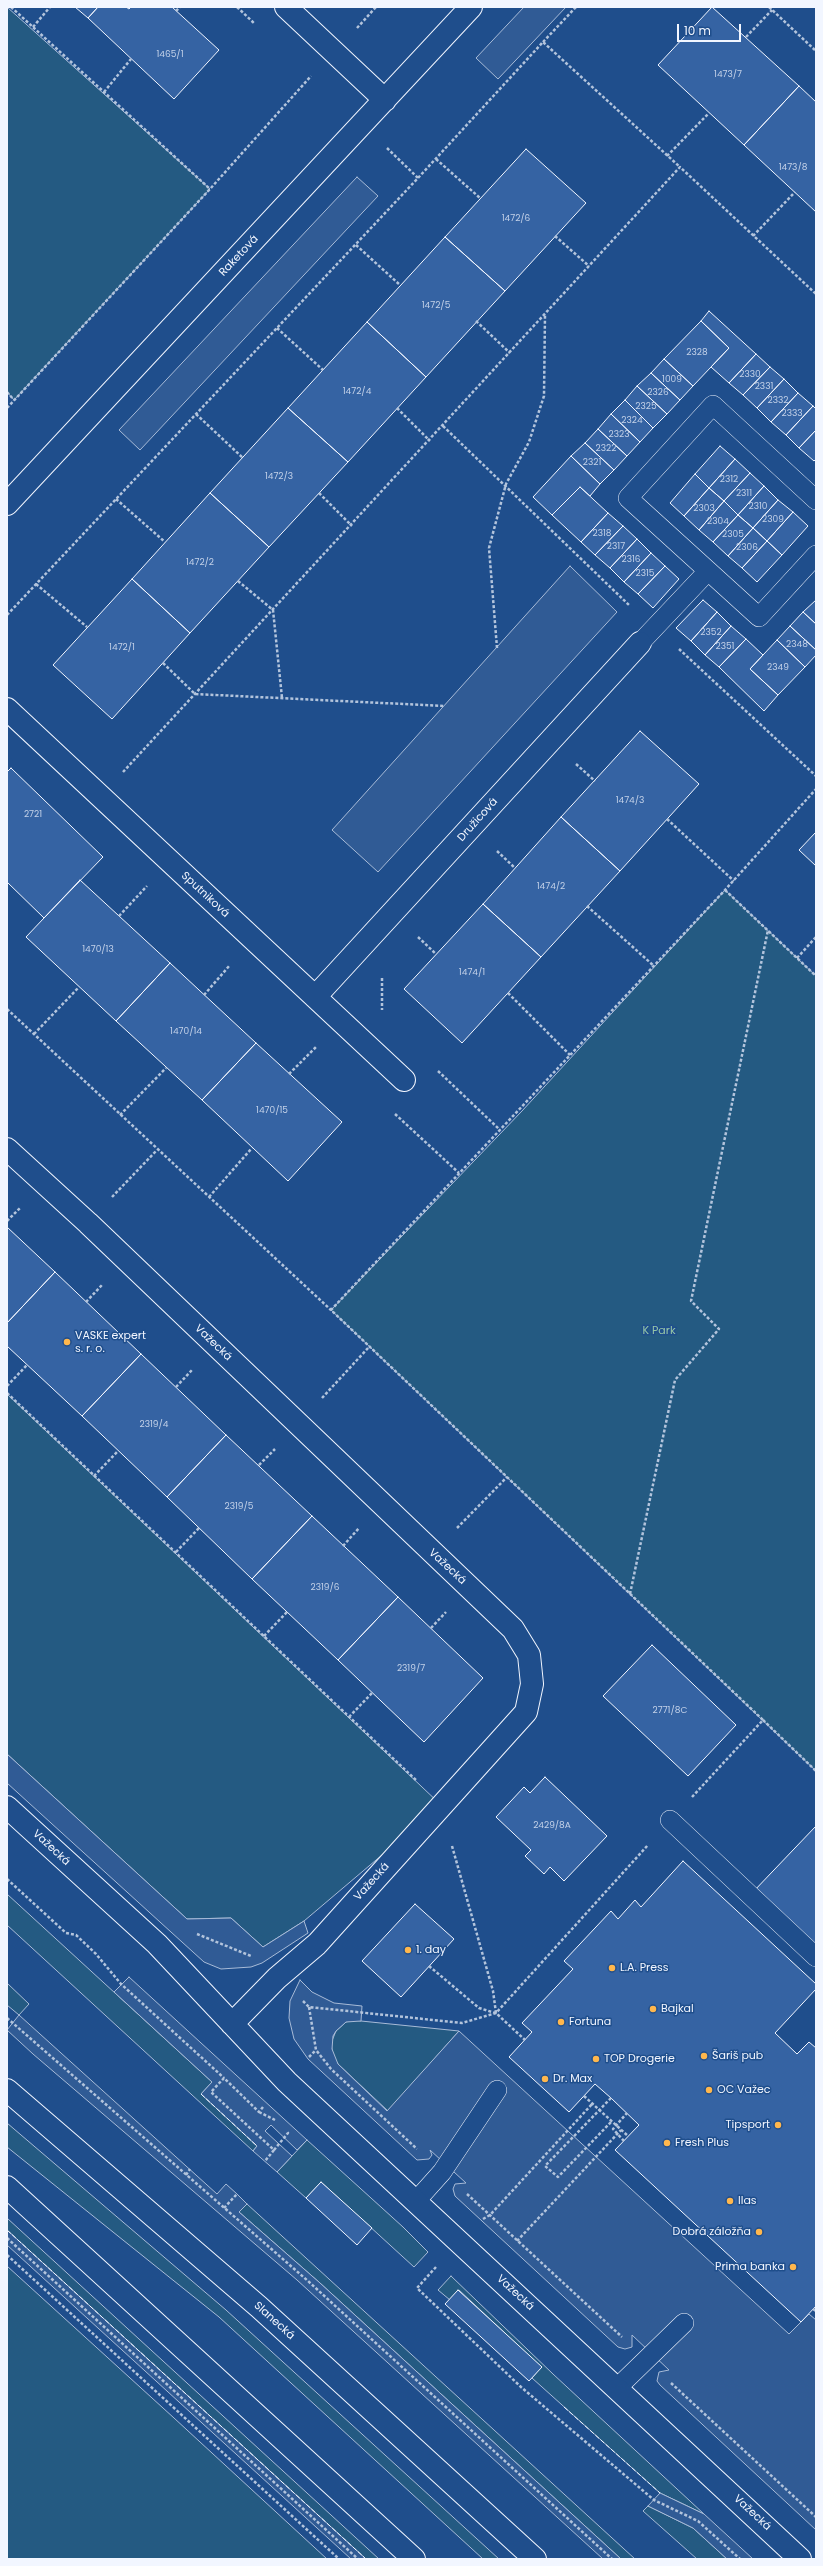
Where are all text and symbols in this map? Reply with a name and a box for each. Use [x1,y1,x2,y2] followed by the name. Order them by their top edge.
[679,16,743,42] scale bar
[684,22,711,39] text: 10 m
[156,50,184,60] house number: 1465/1
[714,70,742,80] house number: 1473/7
[779,163,807,173] house number: 1473/8
[502,214,530,224] house number: 1472/6
[217,233,261,279] street label: Raketová
[422,301,450,311] house number: 1472/5
[686,348,708,358] house number: 2328
[739,370,761,380] house number: 2330
[662,375,682,385] house number: 1009
[755,382,773,392] house number: 2331
[343,387,371,397] house number: 1472/4
[647,388,669,398] house number: 2326
[768,396,788,406] house number: 2332
[635,402,657,412] house number: 2325
[781,409,803,419] house number: 2333
[621,416,643,426] house number: 2324
[609,430,629,440] house number: 2323
[596,444,616,454] house number: 2322
[583,458,601,468] house number: 2321
[265,472,293,482] house number: 1472/3
[720,475,738,485] house number: 2312
[736,489,752,499] house number: 2311
[748,502,768,512] house number: 2310
[693,504,715,514] house number: 2303
[762,515,784,525] house number: 2309
[707,517,729,527] house number: 2304
[592,529,612,539] house number: 2318
[722,530,744,540] house number: 2305
[607,542,625,552] house number: 2317
[736,543,758,553] house number: 2306
[621,555,641,565] house number: 2316
[186,558,214,568] house number: 1472/2
[635,569,655,579] house number: 2315
[700,628,722,638] house number: 2352
[786,640,808,650] house number: 2348
[715,642,735,652] house number: 2351
[109,643,135,653] house number: 1472/1
[767,663,789,673] house number: 2349
[455,796,501,844] street label: Družicová
[616,796,644,806] house number: 1474/3
[24,810,42,820] house number: 2721
[178,869,232,921] street label: Sputniková
[537,882,565,892] house number: 1474/2
[82,945,114,955] house number: 1470/13
[459,968,485,978] house number: 1474/1
[170,1027,202,1037] house number: 1470/14
[256,1106,288,1116] house number: 1470/15
[192,1322,234,1364] street label: Važecká
[642,1324,676,1338] park label: K Park
[75,1329,146,1355] place label: VASKE expert s. r. o.
[62,1337,72,1347] marker: VASKE expert s. r. o.
[140,1420,168,1430] house number: 2319/4
[225,1502,253,1512] house number: 2319/5
[426,1546,468,1588] street label: Važecká
[310,1583,340,1593] house number: 2319/6
[397,1664,425,1674] house number: 2319/7
[653,1706,687,1716] house number: 2771/8C
[533,1821,571,1831] house number: 2429/8A
[30,1827,72,1869] street label: Važecká
[352,1860,392,1904] street label: Važecká
[416,1943,446,1957] place label: 1. day
[403,1945,413,1955] marker: 1. day
[620,1961,668,1975] place label: L.A. Press
[607,1963,617,1973] marker: L.A. Press
[661,2002,694,2016] place label: Bajkal
[648,2004,658,2014] marker: Bajkal
[569,2015,611,2029] place label: Fortuna
[556,2017,566,2027] marker: Fortuna
[712,2049,763,2063] place label: Šariš pub
[699,2051,709,2061] marker: Šariš pub
[604,2052,675,2066] place label: TOP Drogerie
[591,2054,601,2064] marker: TOP Drogerie
[553,2072,592,2086] place label: Dr. Max
[540,2074,550,2084] marker: Dr. Max
[717,2083,770,2097] place label: OC Važec
[704,2085,714,2095] marker: OC Važec
[726,2118,770,2132] place label: Tipsport
[773,2120,783,2130] marker: Tipsport
[675,2136,729,2150] place label: Fresh Plus
[662,2138,672,2148] marker: Fresh Plus
[738,2194,757,2208] place label: Ilas
[725,2196,735,2206] marker: Ilas
[673,2225,751,2239] place label: Dobrá záložňa
[754,2227,764,2237] marker: Dobrá záložňa
[715,2260,785,2274] place label: Prima banka
[788,2262,798,2272] marker: Prima banka
[494,2272,536,2314] street label: Važecká
[251,2299,297,2343] street label: Slanecká
[731,2492,773,2534] street label: Važecká

